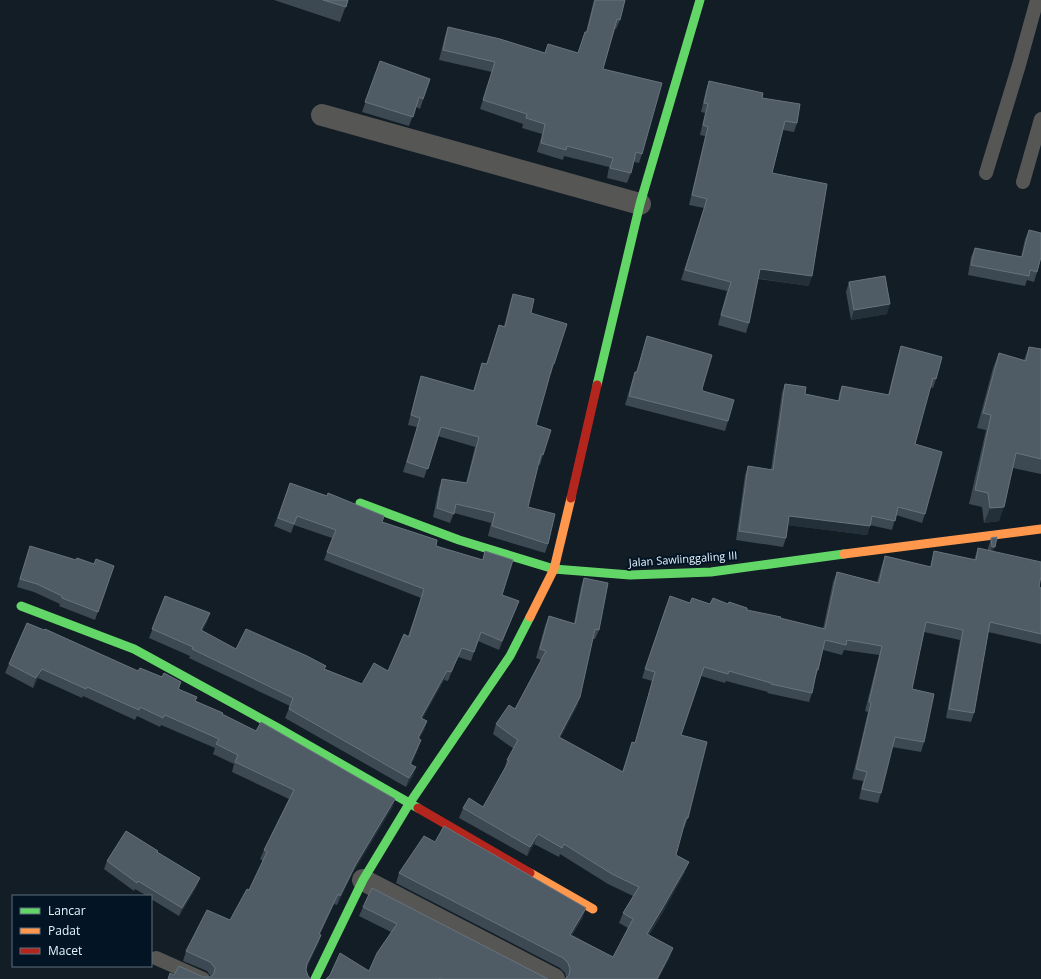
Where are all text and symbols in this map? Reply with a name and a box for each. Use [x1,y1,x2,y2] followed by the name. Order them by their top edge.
[627,547,738,570] street label: Jalan Sawlinggaling III
[12,895,152,967] legend
[48,902,86,919] text: Lancar
[48,922,80,939] text: Padat
[48,942,82,959] text: Macet

